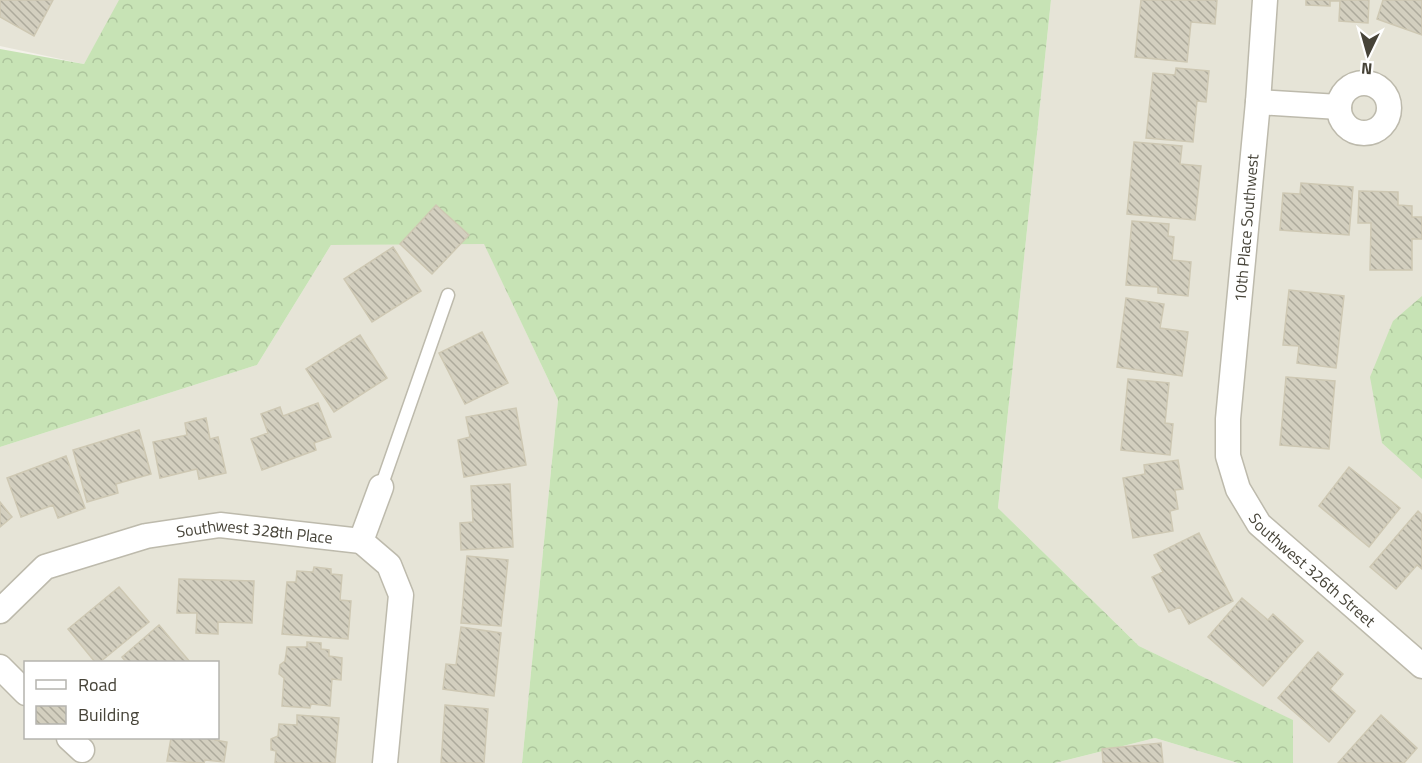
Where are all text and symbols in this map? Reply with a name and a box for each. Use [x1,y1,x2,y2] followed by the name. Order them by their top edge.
[1338,24,1398,84] north arrow
[1360,57,1373,81] text: N
[1228,153,1264,303] street label: 10th Place Southwest
[1243,508,1381,633] street label: Southwest 326th Street
[175,513,334,550] street label: Southwest 328th Place
[24,661,219,739] legend
[78,671,117,698] text: Road
[78,701,139,728] text: Building

